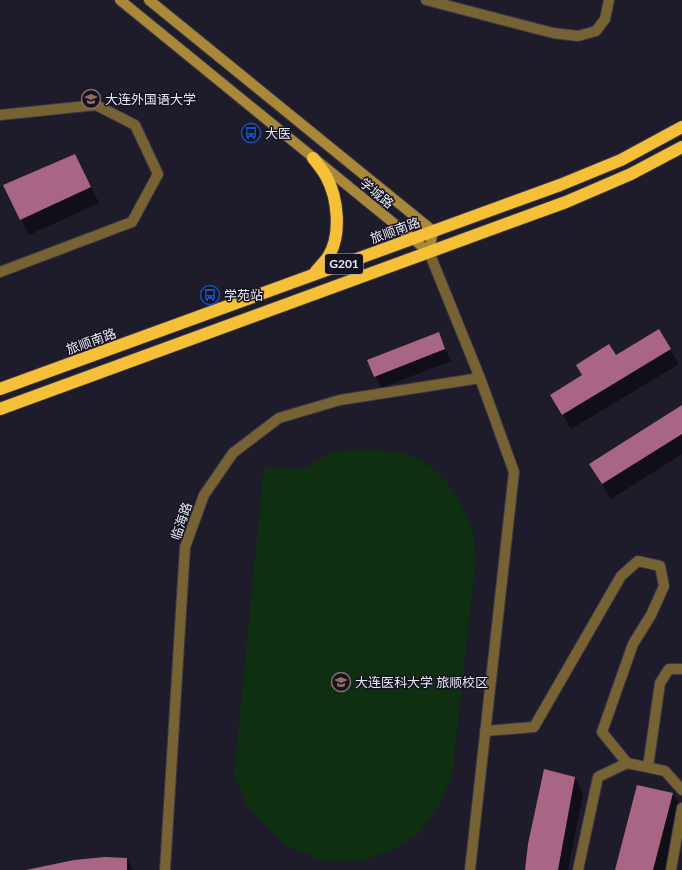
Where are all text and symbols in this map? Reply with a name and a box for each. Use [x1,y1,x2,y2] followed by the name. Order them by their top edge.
[80,88,102,110] school or university icon: 大连外国语大学
[105,91,196,107] place label: 大连外国语大学
[240,122,262,144] bus stop icon: 大医
[265,125,291,141] place label: 大医
[357,175,397,211] street label: 学城路
[368,214,422,246] street label: 旅顺南路
[325,254,363,274] road number: G201
[199,284,221,306] bus stop icon: 学苑站
[224,287,263,303] place label: 学苑站
[64,325,118,357] street label: 旅顺南路
[167,500,195,542] street label: 临海路
[330,671,352,693] school or university icon: 大连医科大学 旅顺校区
[355,674,488,690] place label: 大连医科大学 旅顺校区

